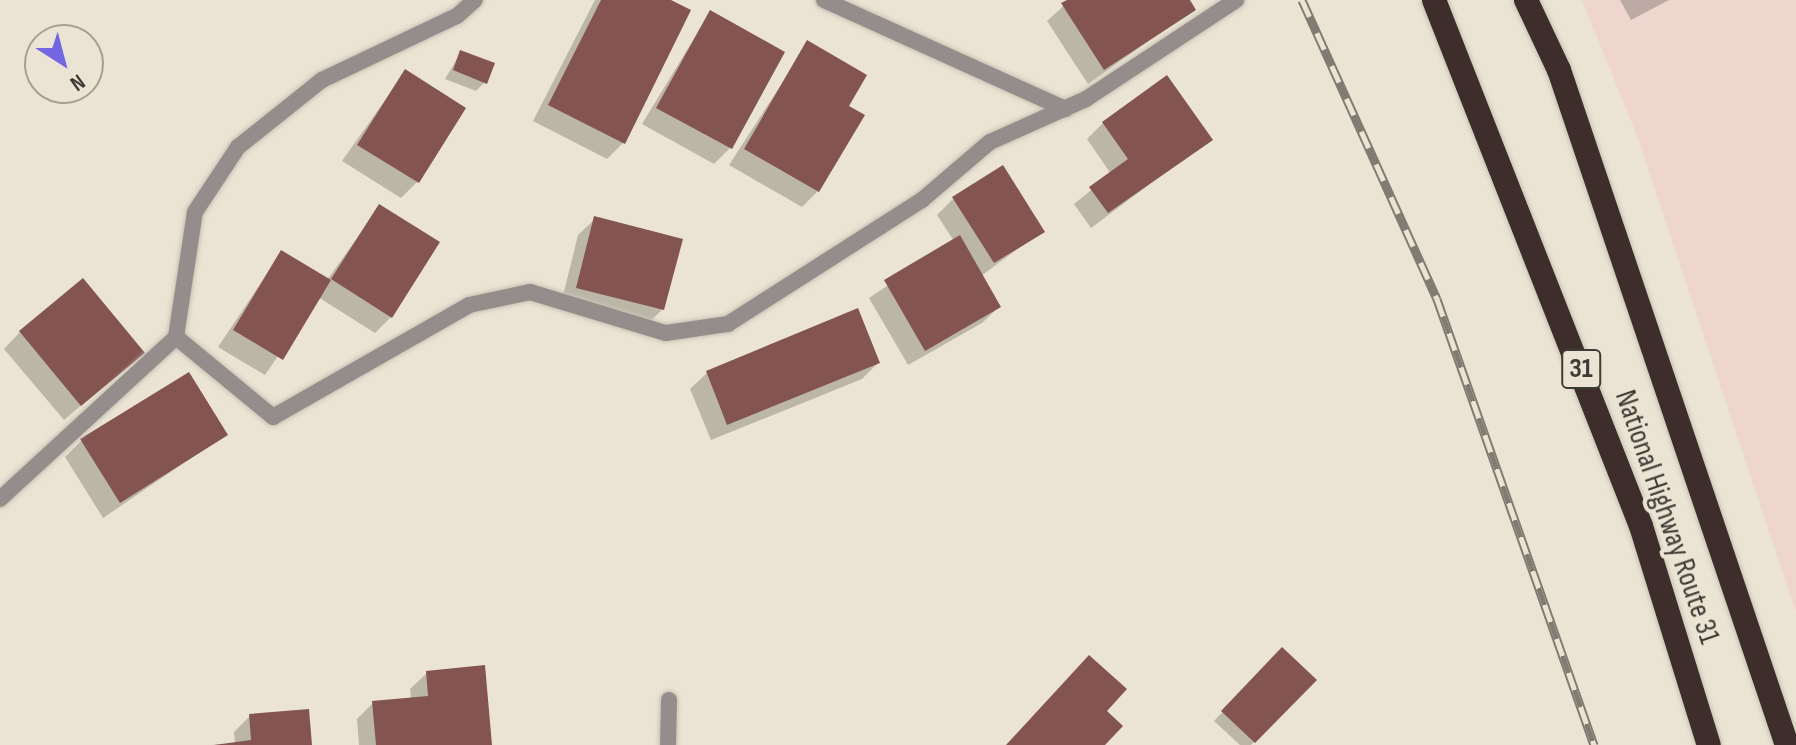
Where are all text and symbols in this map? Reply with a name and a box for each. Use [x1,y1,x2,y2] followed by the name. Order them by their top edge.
[24,24,104,104] north arrow
[65,68,90,97] text: N
[1561,345,1601,393] road number: 31
[1607,385,1727,649] street label: National Highway Route 31

